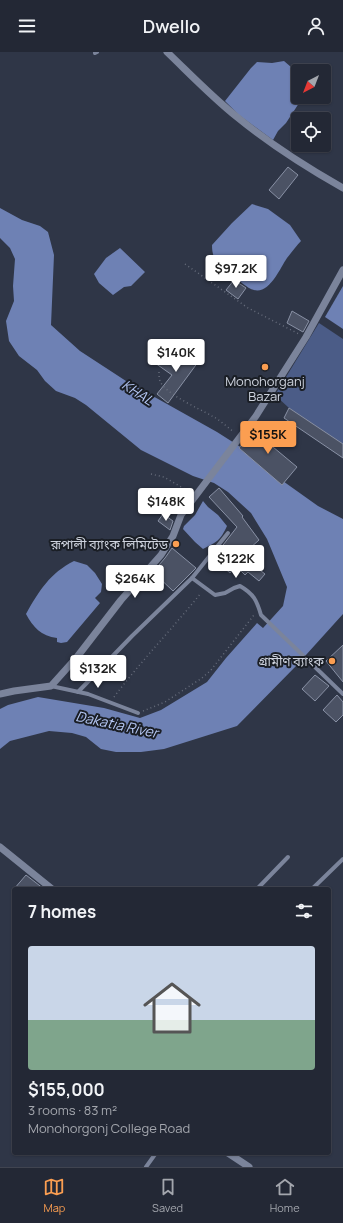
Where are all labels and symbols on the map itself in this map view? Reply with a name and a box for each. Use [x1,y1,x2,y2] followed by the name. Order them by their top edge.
[291,64,331,104] north arrow
[203,255,269,289] pin: $97.2K
[148,339,204,373] pin: $140K
[260,362,270,372] marker: Monohorganj Bazar
[225,372,305,405] place label: Monohorganj Bazar
[119,375,158,410] water label: KHAL
[240,421,296,455] pin: $155K
[138,488,194,522] pin: $148K
[50,535,169,553] place label: রূপালী ব্যাংক লিমিটেড
[171,539,181,549] marker: রূপালী ব্যাংক লিমিটেড
[208,545,264,579] pin: $122K
[107,565,163,599] pin: $264K
[259,652,325,670] place label: গ্রামীণ ব্যাংক
[70,655,126,689] pin: $132K
[327,656,337,666] marker: গ্রামীণ ব্যাংক
[74,706,162,742] water label: Dakatia River

